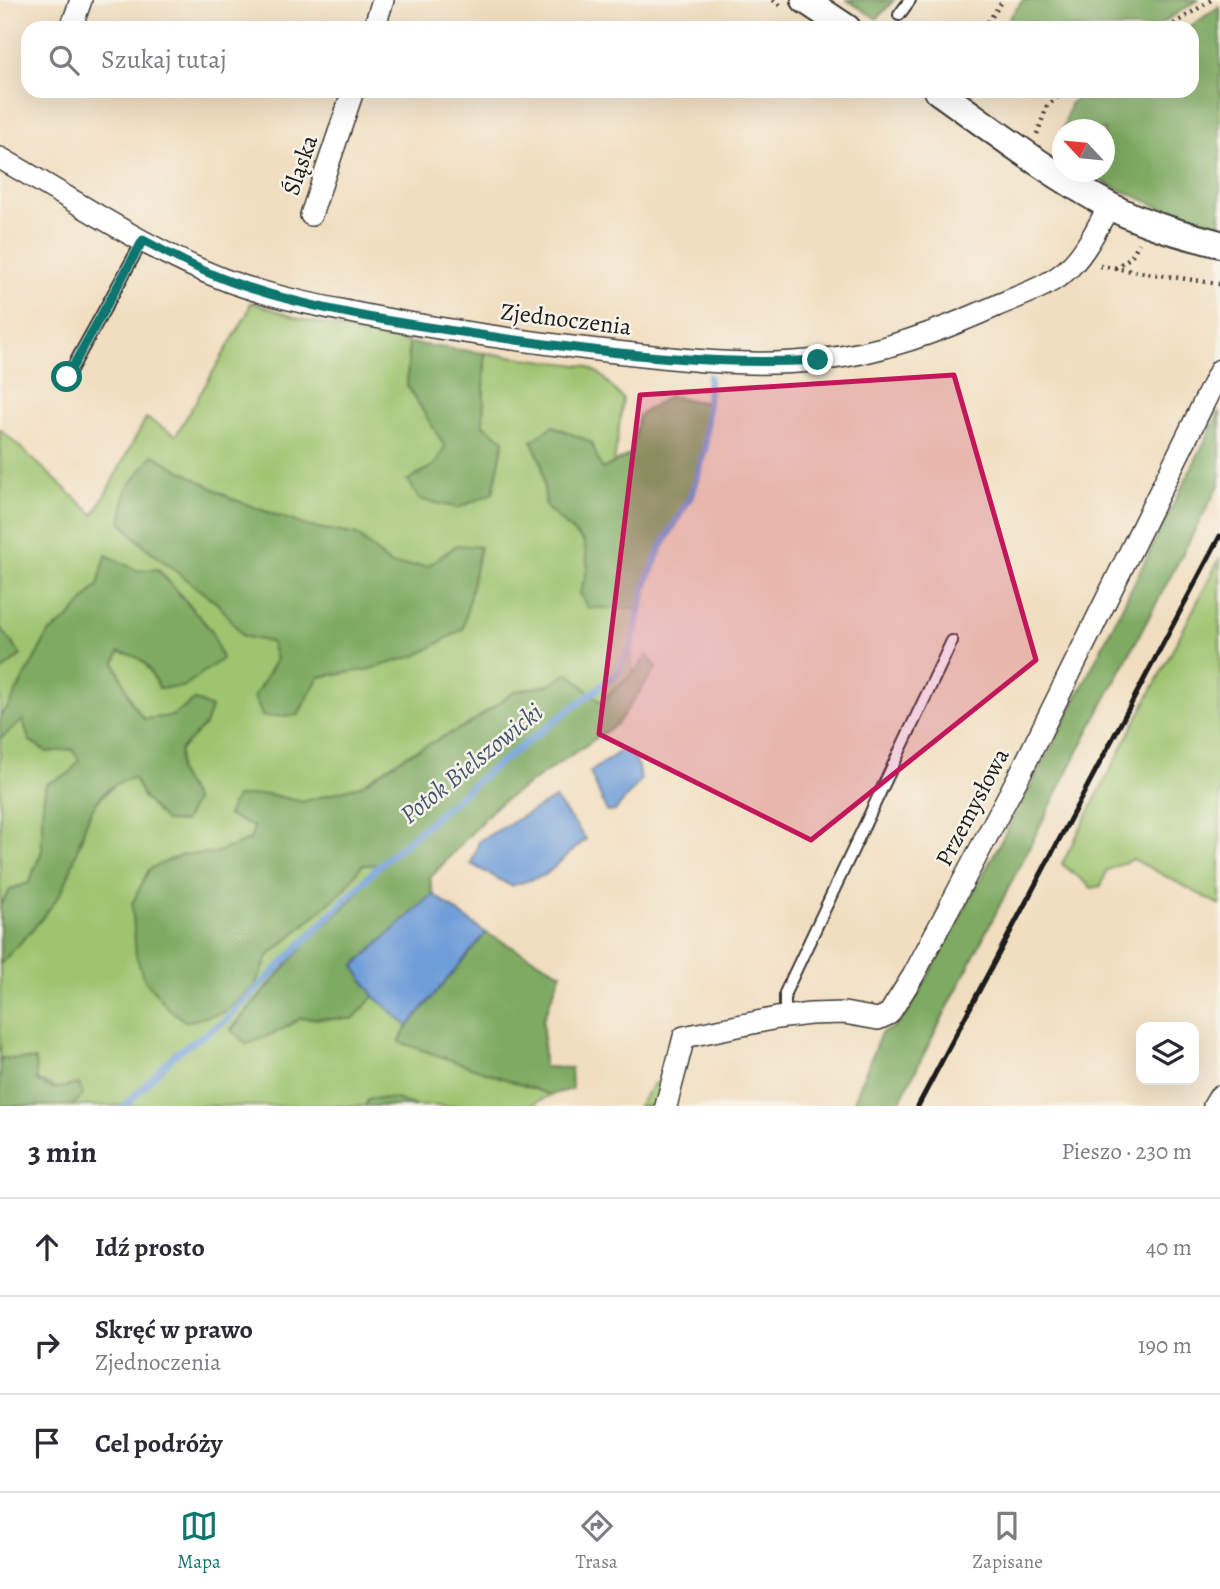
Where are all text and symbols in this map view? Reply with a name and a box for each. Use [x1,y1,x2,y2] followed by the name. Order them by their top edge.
[21,21,1199,98] search box
[45,41,83,79] icon: search
[101,42,227,77] text: Szukaj tutaj
[1052,119,1115,182] north arrow
[275,130,325,199] street label: Śląska
[499,295,634,343] street label: Zjednoczenia
[802,344,833,375] route end
[51,361,82,392] route start
[393,695,550,832] water label: Potok Bielszowicki
[927,742,1017,872] street label: Przemysłowa
[1136,1022,1199,1085] map controls
[1136,1022,1199,1085] button: layers
[28,1132,97,1172] text: 3 min
[1061,1136,1192,1167] text: Pieszo · 230 m
[28,1228,66,1266] icon: ahead
[95,1230,205,1265] text: Idź prosto
[1146,1232,1192,1263] text: 40 m
[95,1312,253,1347] text: Skręć w prawo
[28,1326,66,1364] icon: right
[1138,1330,1192,1361] text: 190 m
[95,1347,221,1378] text: Zjednoczenia
[28,1424,66,1462] icon: arrive
[95,1426,223,1461] text: Cel podróży
[177,1507,221,1575] tab: Mapa
[575,1507,618,1575] tab: Trasa
[972,1507,1043,1575] tab: Zapisane

